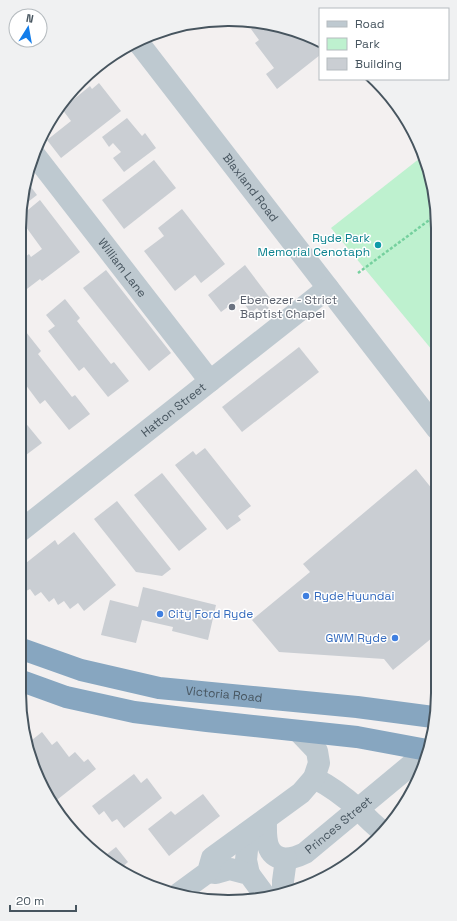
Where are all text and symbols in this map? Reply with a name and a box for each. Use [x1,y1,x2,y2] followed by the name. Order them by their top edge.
[8,8,48,48] north arrow
[319,8,449,80] legend
[25,11,35,26] text: N
[355,16,384,32] text: Road
[355,36,380,52] text: Park
[355,56,402,72] text: Building
[219,150,282,225] street label: Blaxland Road
[258,230,371,260] place label: Ryde Park Memorial Cenotaph
[94,235,150,301] street label: William Lane
[373,240,383,250] marker: Ryde Park Memorial Cenotaph
[240,292,337,322] place label: Ebenezer - Strict Baptist Chapel
[227,302,237,312] marker: Ebenezer - Strict Baptist Chapel
[138,379,209,441] street label: Hatton Street
[314,588,394,604] place label: Ryde Hyundai
[301,591,311,601] marker: Ryde Hyundai
[168,606,253,622] place label: City Ford Ryde
[155,609,165,619] marker: City Ford Ryde
[325,630,387,646] place label: GWM Ryde
[390,633,400,643] marker: GWM Ryde
[185,683,263,706] street label: Victoria Road
[302,793,375,858] street label: Princes Street
[10,887,76,913] scale bar
[16,893,44,909] text: 20 m

